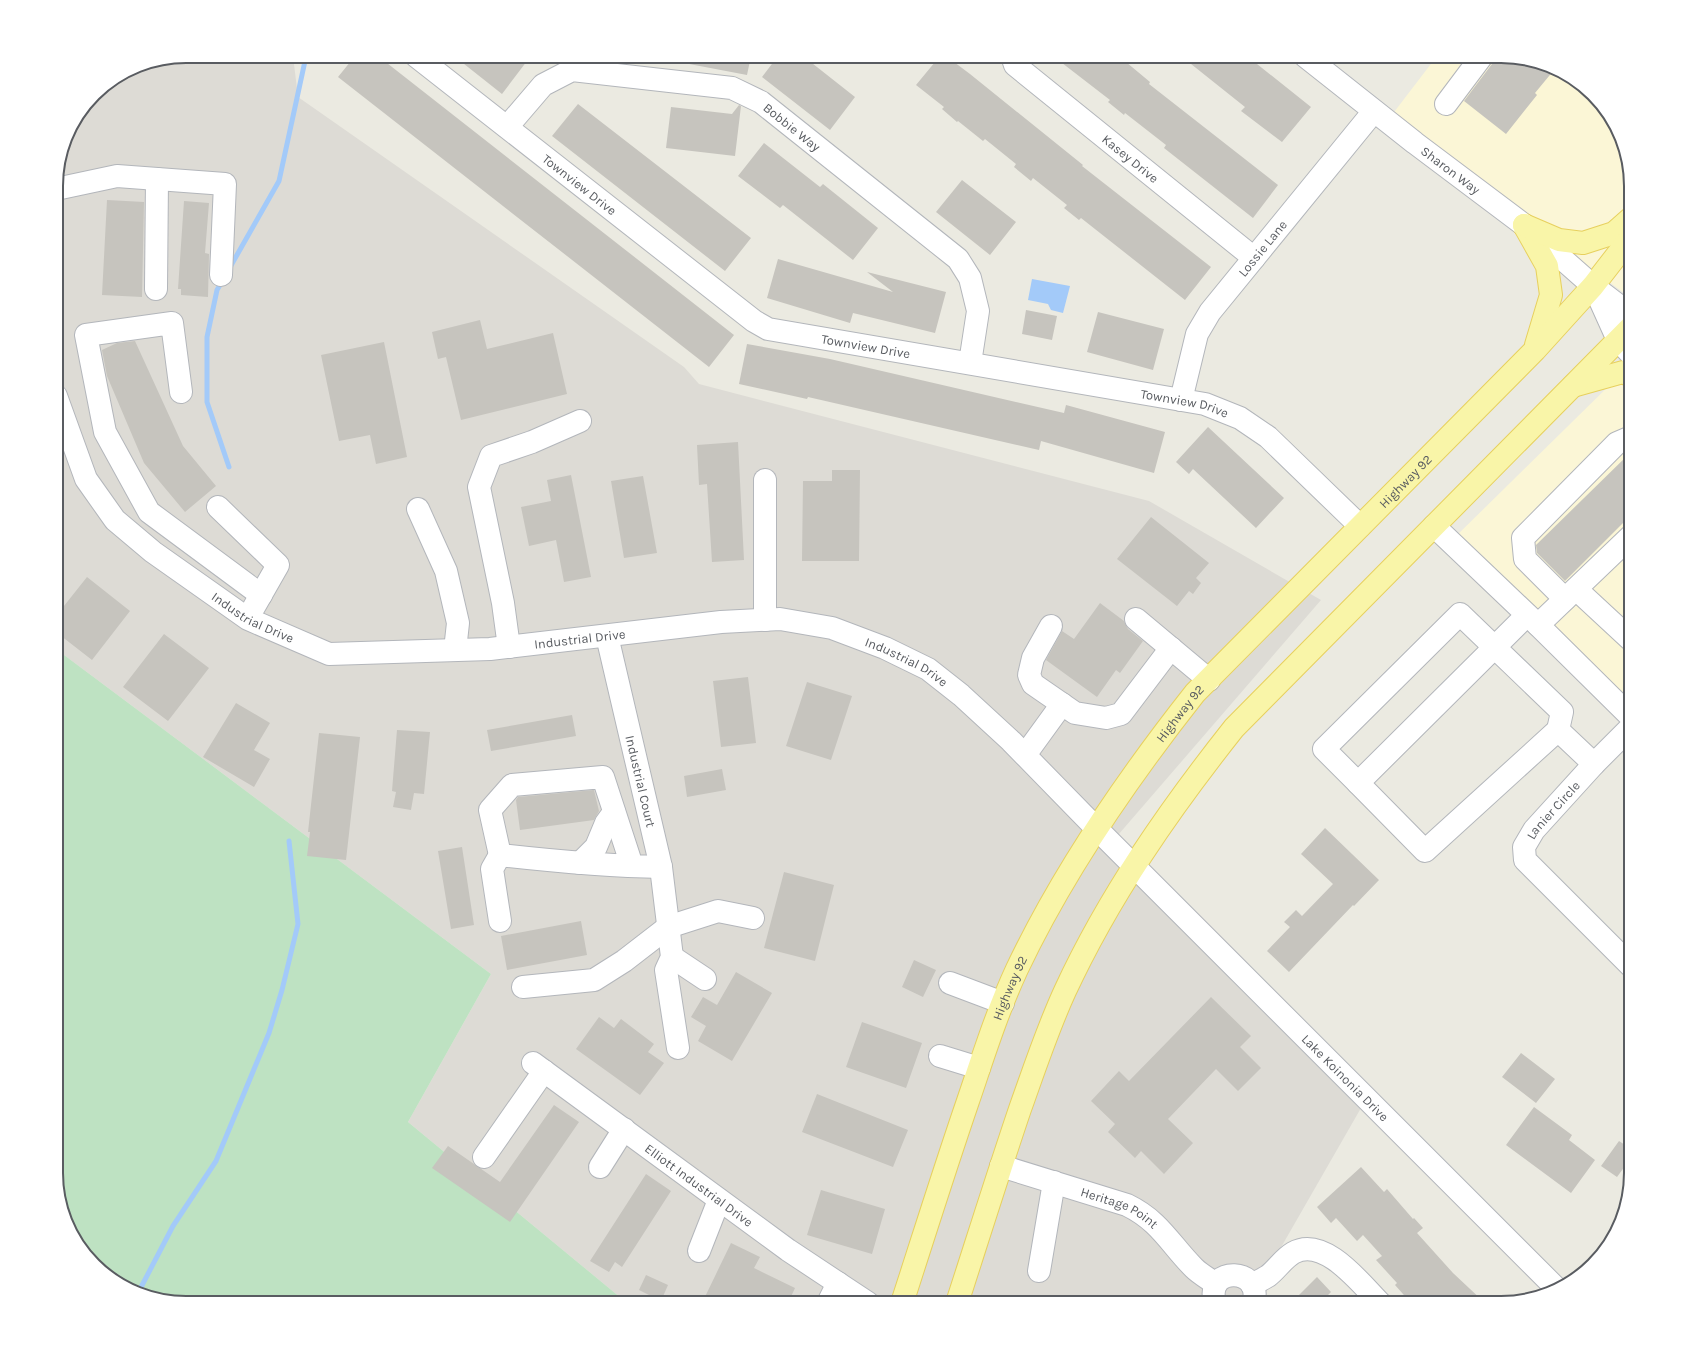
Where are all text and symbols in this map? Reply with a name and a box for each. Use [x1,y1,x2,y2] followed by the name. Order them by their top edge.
[760,100,823,154] street label: Bobbie Way
[1099,131,1162,186] street label: Kasey Drive
[1418,143,1483,197] street label: Sharon Way
[539,151,620,219] street label: Townview Drive
[1235,217,1290,280] street label: Lossie Lane
[820,331,912,361] street label: Townview Drive
[1140,386,1231,421] street label: Townview Drive
[1376,452,1435,511] street label: Highway 92
[209,589,296,646] street label: Industrial Drive
[533,626,626,652] street label: Industrial Drive
[863,634,951,690] street label: Industrial Drive
[1153,682,1207,745] street label: Highway 92
[622,734,658,829] street label: Industrial Court
[1523,778,1583,842] street label: Lanier Circle
[990,953,1030,1022] street label: Highway 92
[1299,1031,1392,1125] street label: Lake Koinonia Drive
[642,1141,756,1230] street label: Elliott Industrial Drive
[1079,1184,1161,1232] street label: Heritage Point

